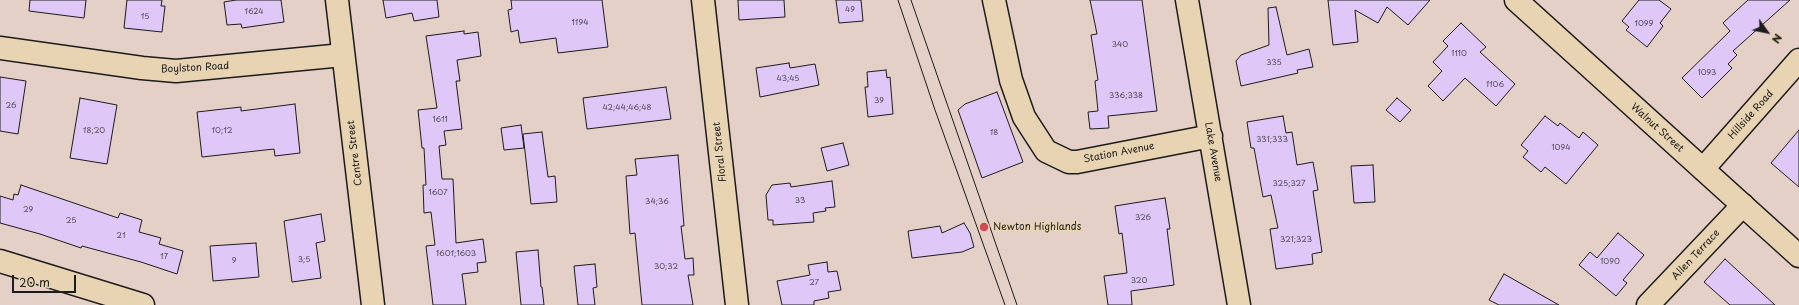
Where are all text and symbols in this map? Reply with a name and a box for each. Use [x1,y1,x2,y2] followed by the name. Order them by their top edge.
[845,5,855,15] house number: 49
[244,7,264,17] house number: 1624
[141,12,149,22] house number: 15
[1747,12,1787,52] north arrow
[572,18,588,28] house number: 1194
[1634,19,1654,29] house number: 1099
[1768,31,1787,47] text: N
[1112,40,1128,50] house number: 340
[1451,49,1467,59] house number: 1110
[1266,58,1282,68] house number: 335
[161,60,229,76] street label: Boylston Road
[1698,68,1716,78] house number: 1093
[777,74,799,84] house number: 43;45
[1486,80,1504,90] house number: 1106
[1726,88,1776,142] street label: Hillside Road
[1109,91,1143,101] house number: 336;338
[874,96,884,106] house number: 39
[6,101,16,111] house number: 26
[1628,101,1686,155] street label: Walnut Street
[602,103,652,113] house number: 42;44;46;48
[432,115,448,125] house number: 1611
[345,120,365,186] street label: Centre Street
[711,121,729,183] street label: Floral Street
[1202,121,1224,183] street label: Lake Avenue
[83,126,105,136] house number: 18;20
[212,126,232,136] house number: 10;12
[990,128,998,138] house number: 18
[1256,135,1288,145] house number: 331;333
[1082,140,1156,166] street label: Station Avenue
[1552,143,1570,153] house number: 1094
[1272,179,1306,189] house number: 325;327
[429,188,447,198] house number: 1607
[795,196,805,206] house number: 33
[645,197,669,207] house number: 34;36
[23,205,33,215] house number: 29
[1135,213,1151,223] house number: 326
[66,216,76,226] house number: 25
[978,221,990,233] marker: Newton Highlands
[993,221,1081,233] place label: Newton Highlands
[1670,227,1722,283] street label: Allen Terrace
[116,231,126,241] house number: 21
[1280,235,1312,245] house number: 321;323
[436,249,476,259] house number: 1601;1603
[160,252,168,262] house number: 17
[298,255,310,265] house number: 3;5
[232,256,236,266] house number: 9
[1600,257,1620,267] house number: 1090
[654,262,678,272] house number: 30;32
[14,267,78,293] scale bar
[19,273,50,291] text: 20 m
[1131,276,1147,286] house number: 320
[809,278,819,288] house number: 27

